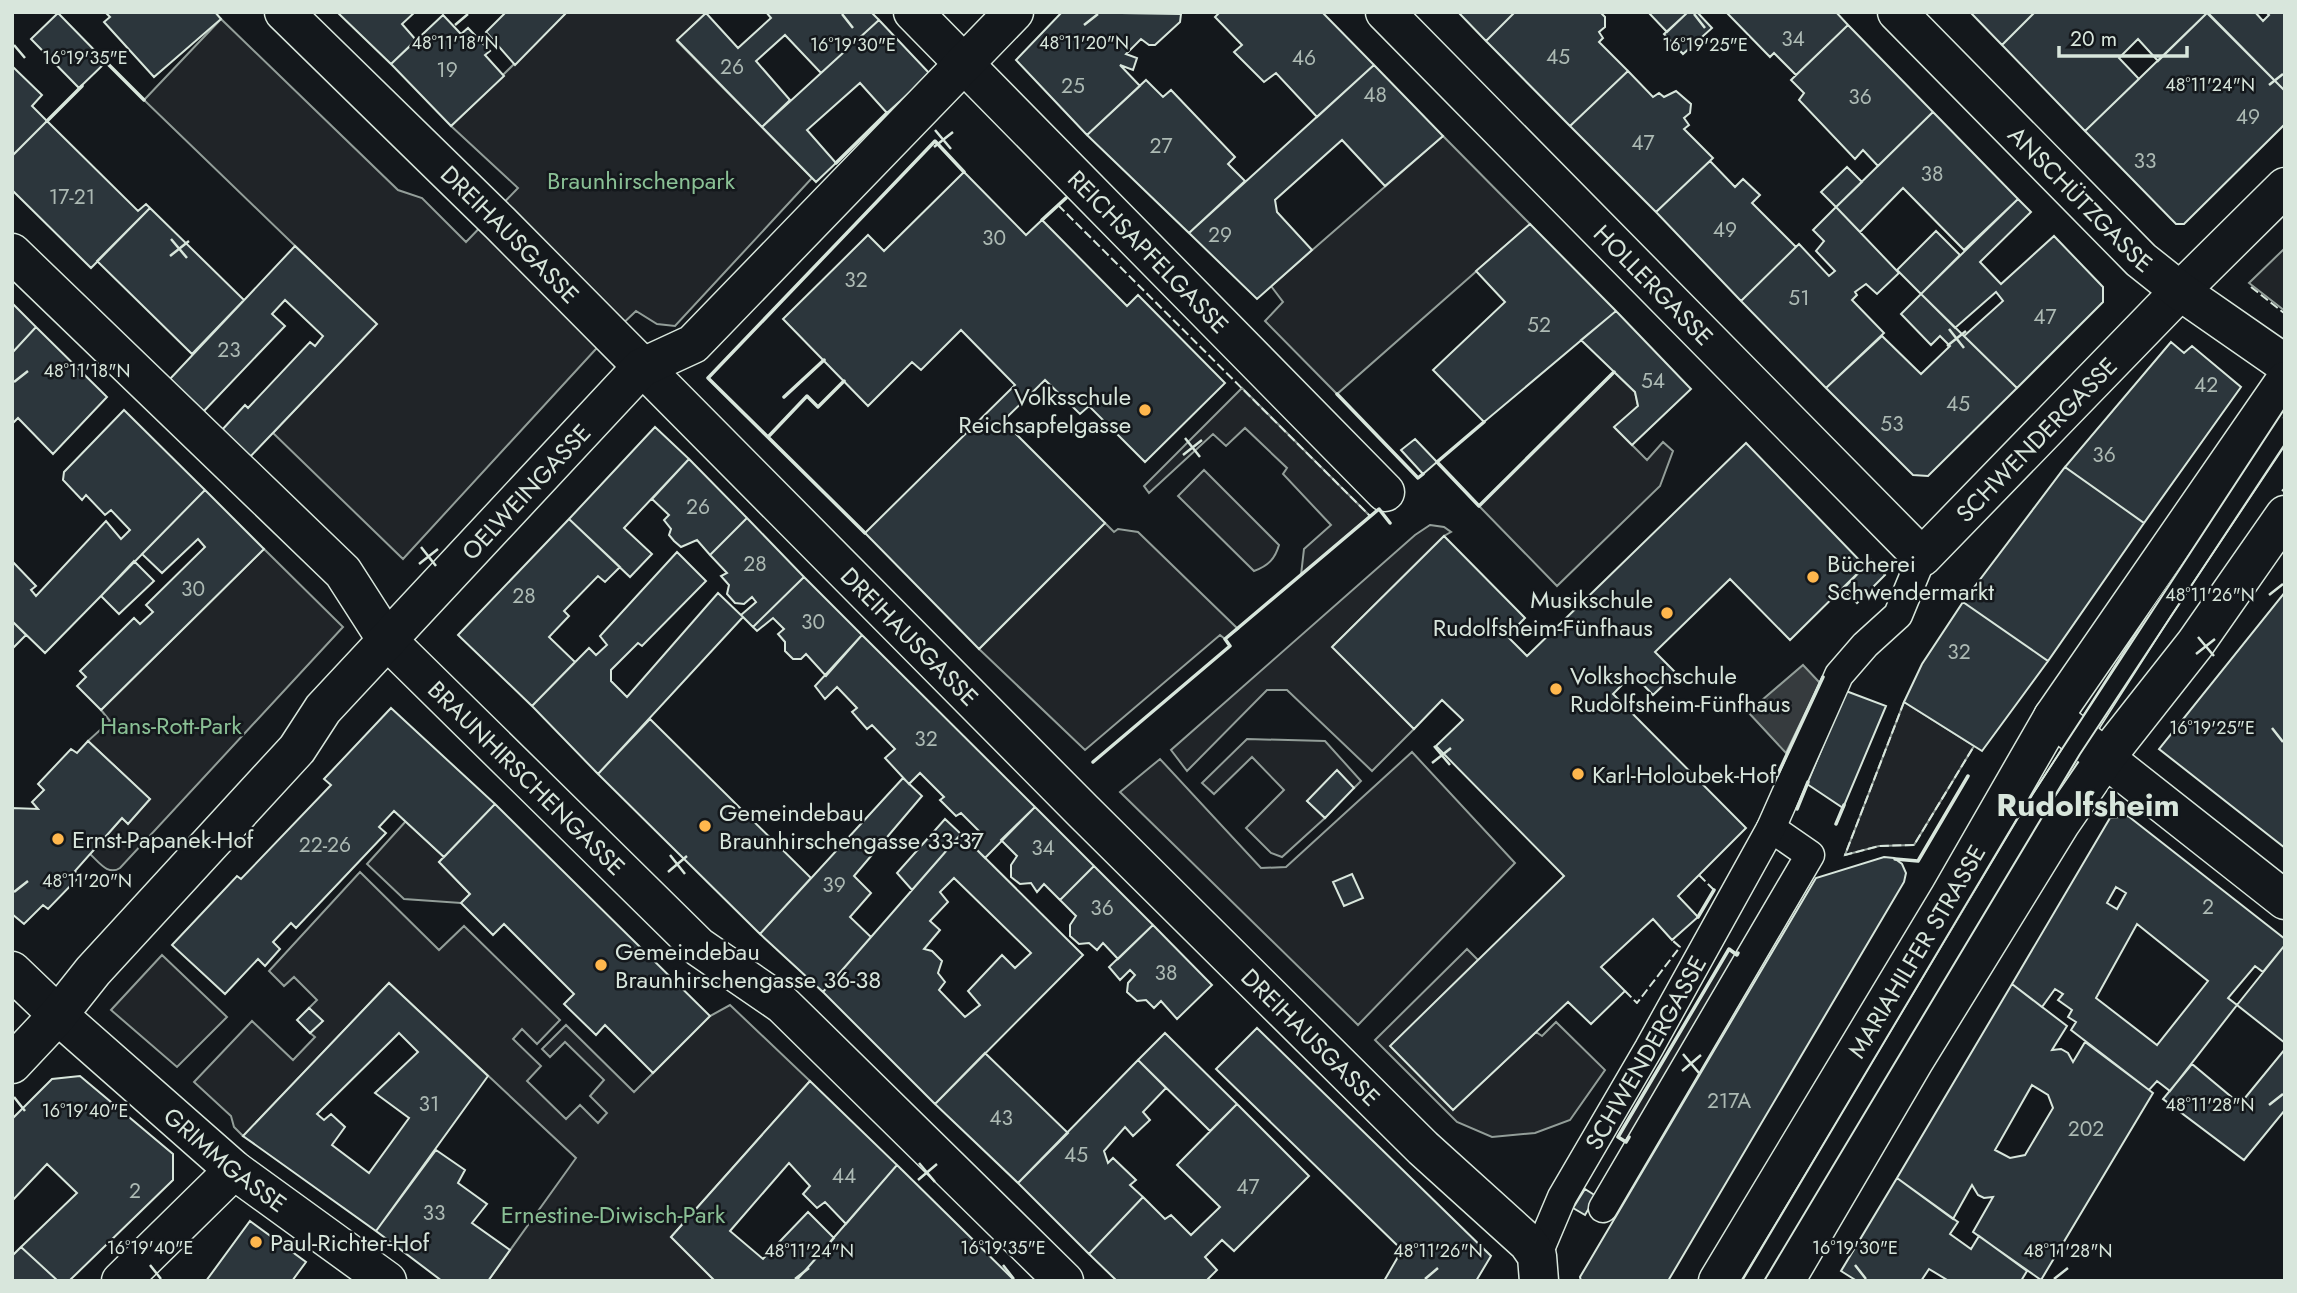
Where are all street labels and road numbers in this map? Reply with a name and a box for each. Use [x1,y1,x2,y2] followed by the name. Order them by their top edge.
[2000,118,2160,280] street label: ANSCHÜTZGASSE
[433,157,588,311] street label: DREIHAUSGASSE
[1060,162,1237,341] street label: REICHSAPFELGASSE
[1586,216,1722,353] street label: HOLLERGASSE
[1947,349,2125,530] street label: SCHWENDERGASSE
[453,415,598,568] street label: OELWEINGASSE
[833,559,987,714] street label: DREIHAUSGASSE
[420,672,634,883] street label: BRAUNHIRSCHENGASSE
[1839,838,1994,1064] street label: MARIAHILFER STRASSE
[1576,949,1715,1156] street label: SCHWENDERGASSE
[1234,960,1388,1114] street label: DREIHAUSGASSE
[156,1099,294,1221] street label: GRIMMGASSE

